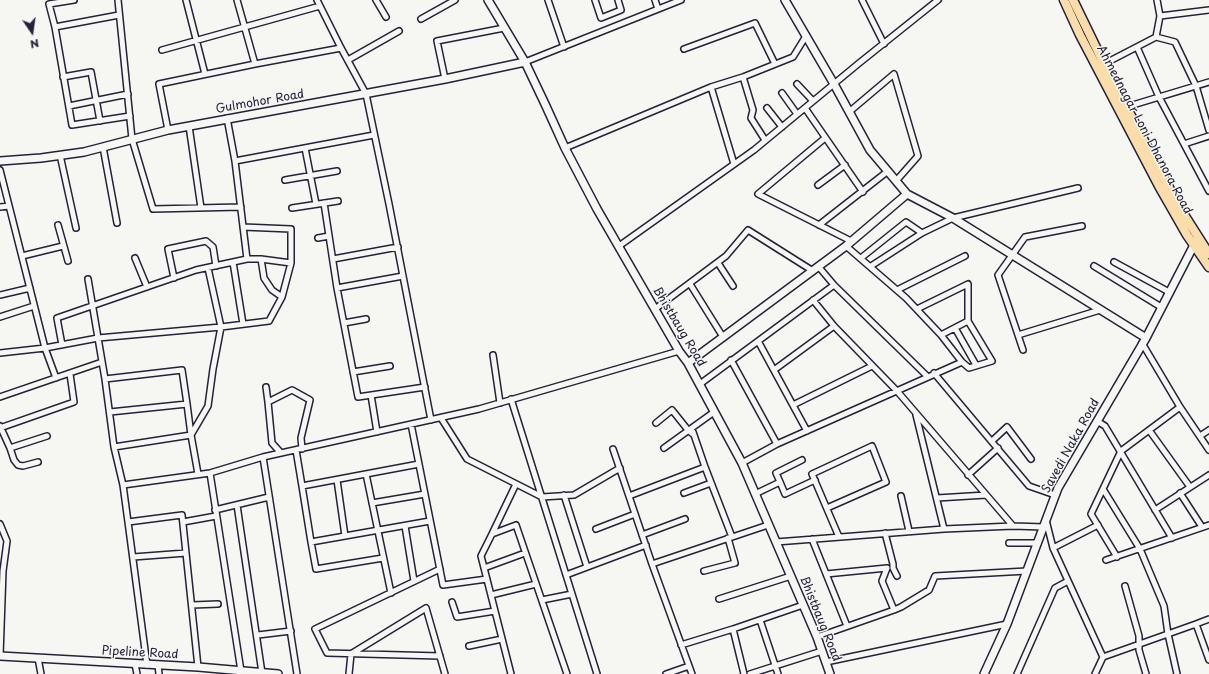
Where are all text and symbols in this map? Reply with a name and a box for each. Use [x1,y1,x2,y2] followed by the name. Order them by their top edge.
[12,12,52,52] north arrow
[29,35,41,53] text: N
[1093,43,1195,217] street label: Ahmednagar Loni Dhanora Road
[215,87,305,117] street label: Gulmohor Road
[649,284,709,370] street label: Bhistbaug Road
[1039,396,1103,496] street label: Savedi Naka Road
[796,574,844,664] street label: Bhistbaug Road
[101,644,179,662] street label: Pipeline Road

